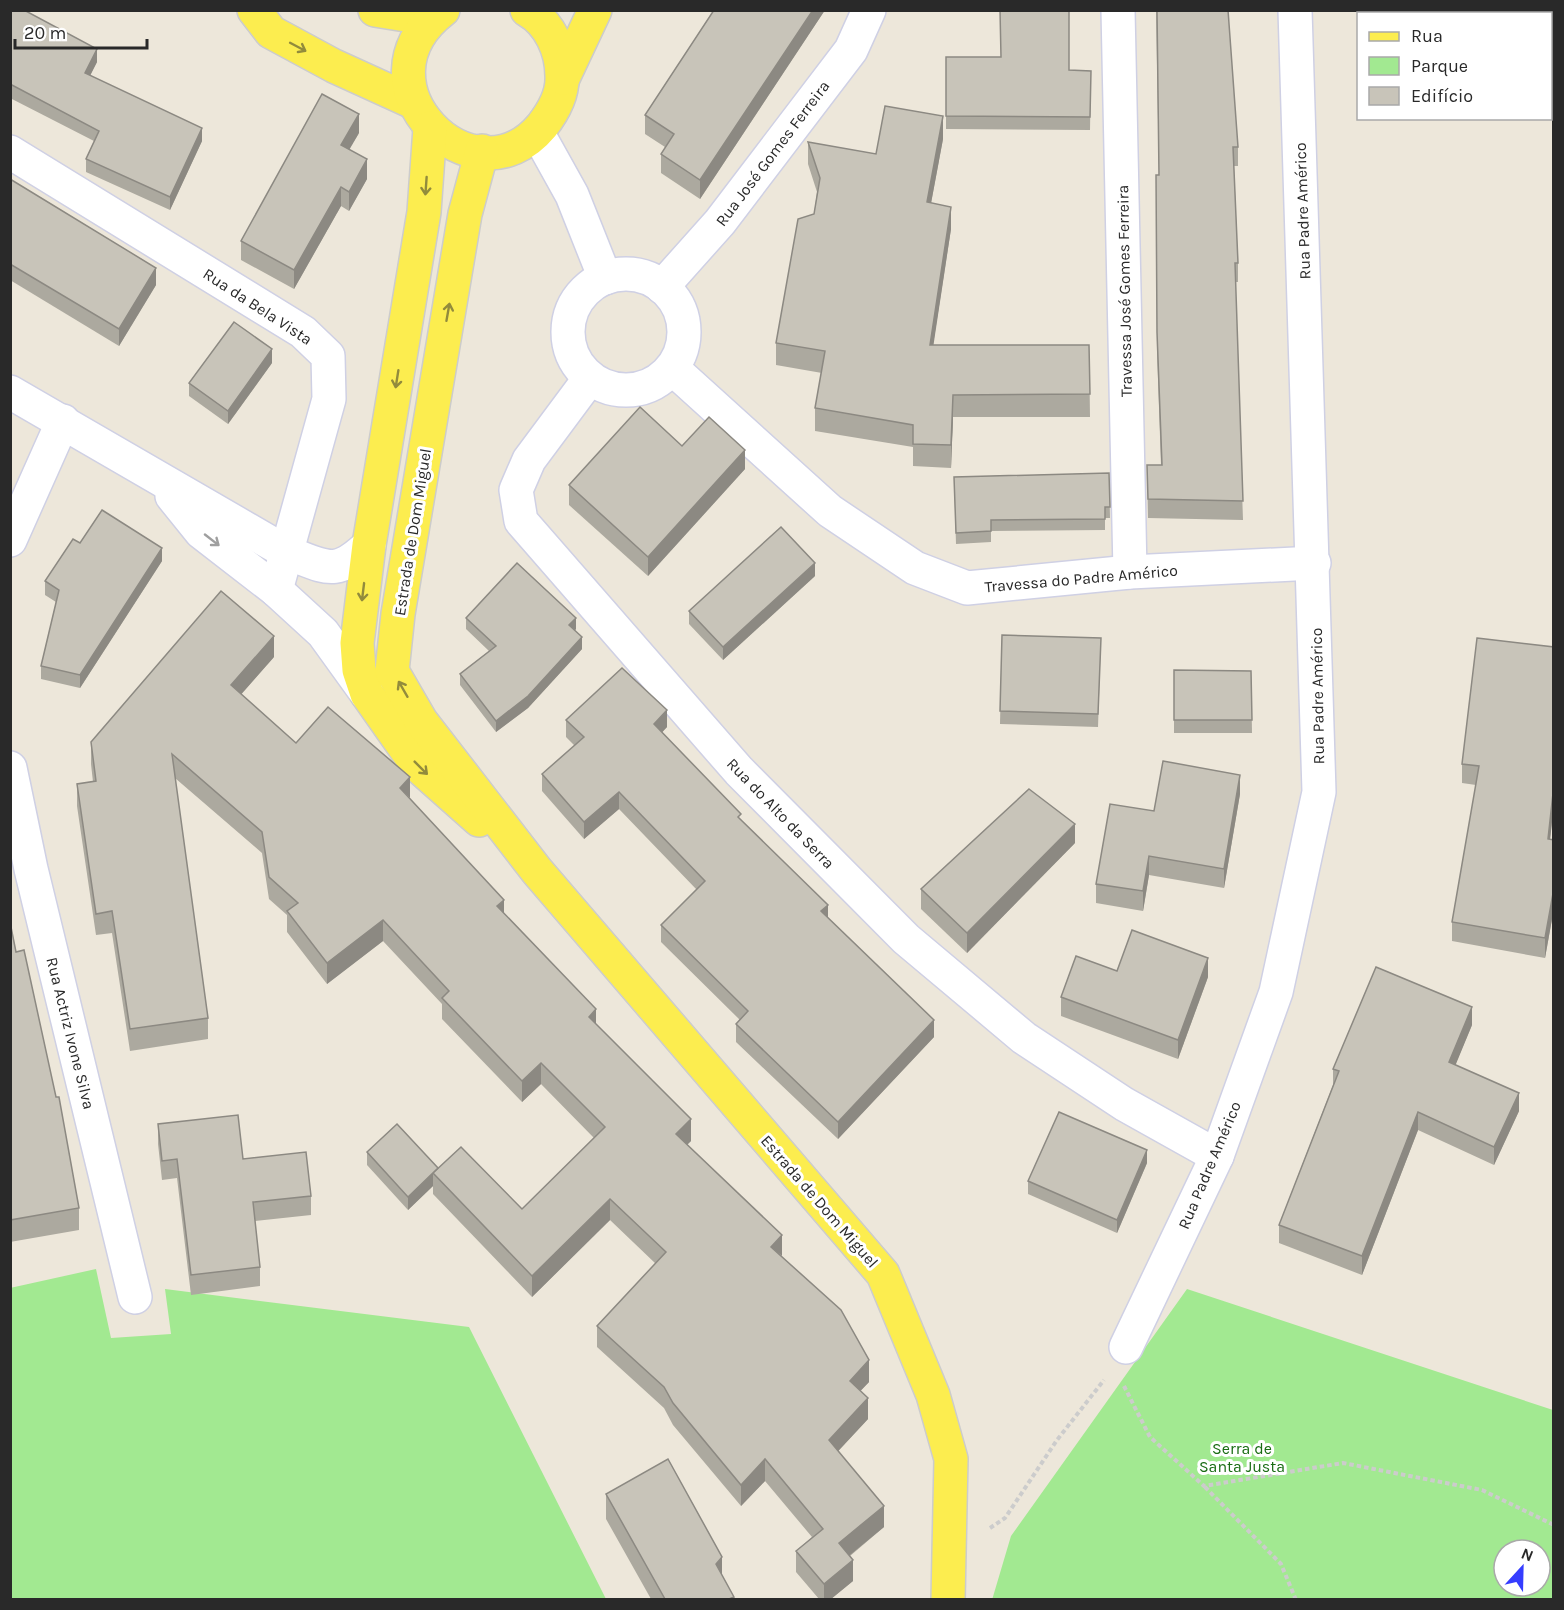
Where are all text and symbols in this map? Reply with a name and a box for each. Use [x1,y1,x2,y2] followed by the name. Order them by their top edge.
[15,12,147,50] scale bar
[1357,12,1552,120] legend
[24,22,66,44] text: 20 m
[1411,25,1443,47] text: Rua
[289,41,306,53] one-way arrow
[1411,55,1468,77] text: Parque
[711,77,833,230] street label: Rua José Gomes Ferreira
[1411,85,1473,107] text: Edifício
[1291,142,1314,280] street label: Rua Padre Américo
[420,176,431,196] one-way arrow
[1113,185,1136,397] street label: Travessa José Gomes Ferreira
[200,264,316,349] street label: Rua da Bela Vista
[443,303,454,322] one-way arrow
[391,369,402,388] one-way arrow
[390,447,435,617] street label: Estrada de Dom Miguel
[204,534,220,547] one-way arrow
[984,561,1179,596] street label: Travessa do Padre Américo
[357,582,368,602] one-way arrow
[1307,627,1328,765] street label: Rua Padre Américo
[397,681,409,698] one-way arrow
[723,754,838,873] street label: Rua do Alto da Serra
[414,760,428,775] one-way arrow
[42,955,99,1111] street label: Rua Actriz Ivone Silva
[1174,1098,1245,1232] street label: Rua Padre Américo
[757,1131,882,1271] street label: Estrada de Dom Miguel
[1199,1439,1285,1476] park label: Serra de Santa Justa
[1492,1538,1552,1598] north arrow
[1519,1544,1536,1566] text: N

